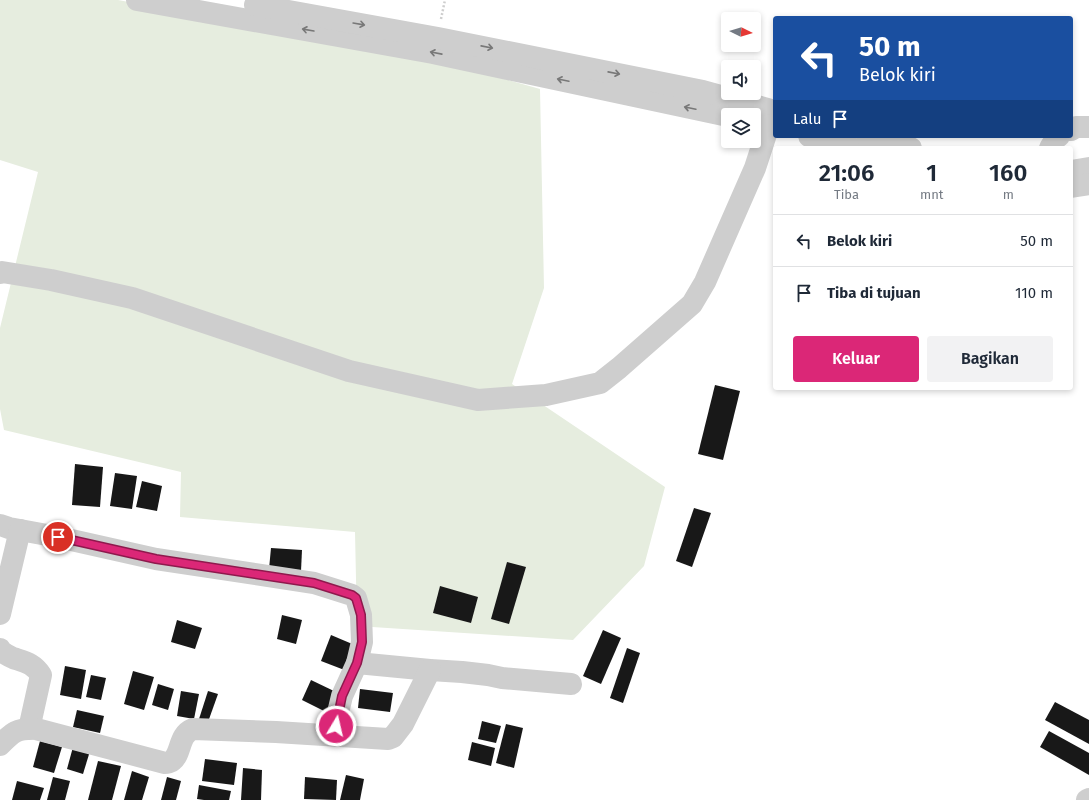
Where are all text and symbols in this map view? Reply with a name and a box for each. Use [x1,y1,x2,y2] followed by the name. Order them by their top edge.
[721,12,761,52] north arrow
[721,12,761,148] map controls
[352,20,365,28] one-way arrow
[302,26,315,34] one-way arrow
[859,30,921,63] text: 50 m
[793,32,845,84] icon: left
[480,44,493,52] one-way arrow
[429,49,442,57] one-way arrow
[721,60,761,100] button: sound
[859,64,936,86] text: Belok kiri
[607,69,620,77] one-way arrow
[557,76,570,84] one-way arrow
[684,103,697,111] one-way arrow
[721,108,761,148] button: layers
[829,108,851,130] icon: arrive
[793,110,821,128] text: Lalu
[819,159,874,187] text: 21:06
[926,159,937,187] text: 1
[989,159,1027,187] text: 160
[834,187,859,202] text: Tiba
[920,187,943,202] text: mnt
[1003,187,1014,202] text: m
[793,230,815,252] icon: left
[827,232,892,250] text: Belok kiri
[1020,232,1053,250] text: 50 m
[793,282,815,304] icon: arrive
[827,284,921,302] text: Tiba di tujuan
[1015,284,1053,302] text: 110 m
[793,336,919,382] button: Keluar
[927,336,1053,382] button: Bagikan
[41,520,75,554] pin
[47,526,69,548] icon: arrive
[315,705,357,747] position arrow

